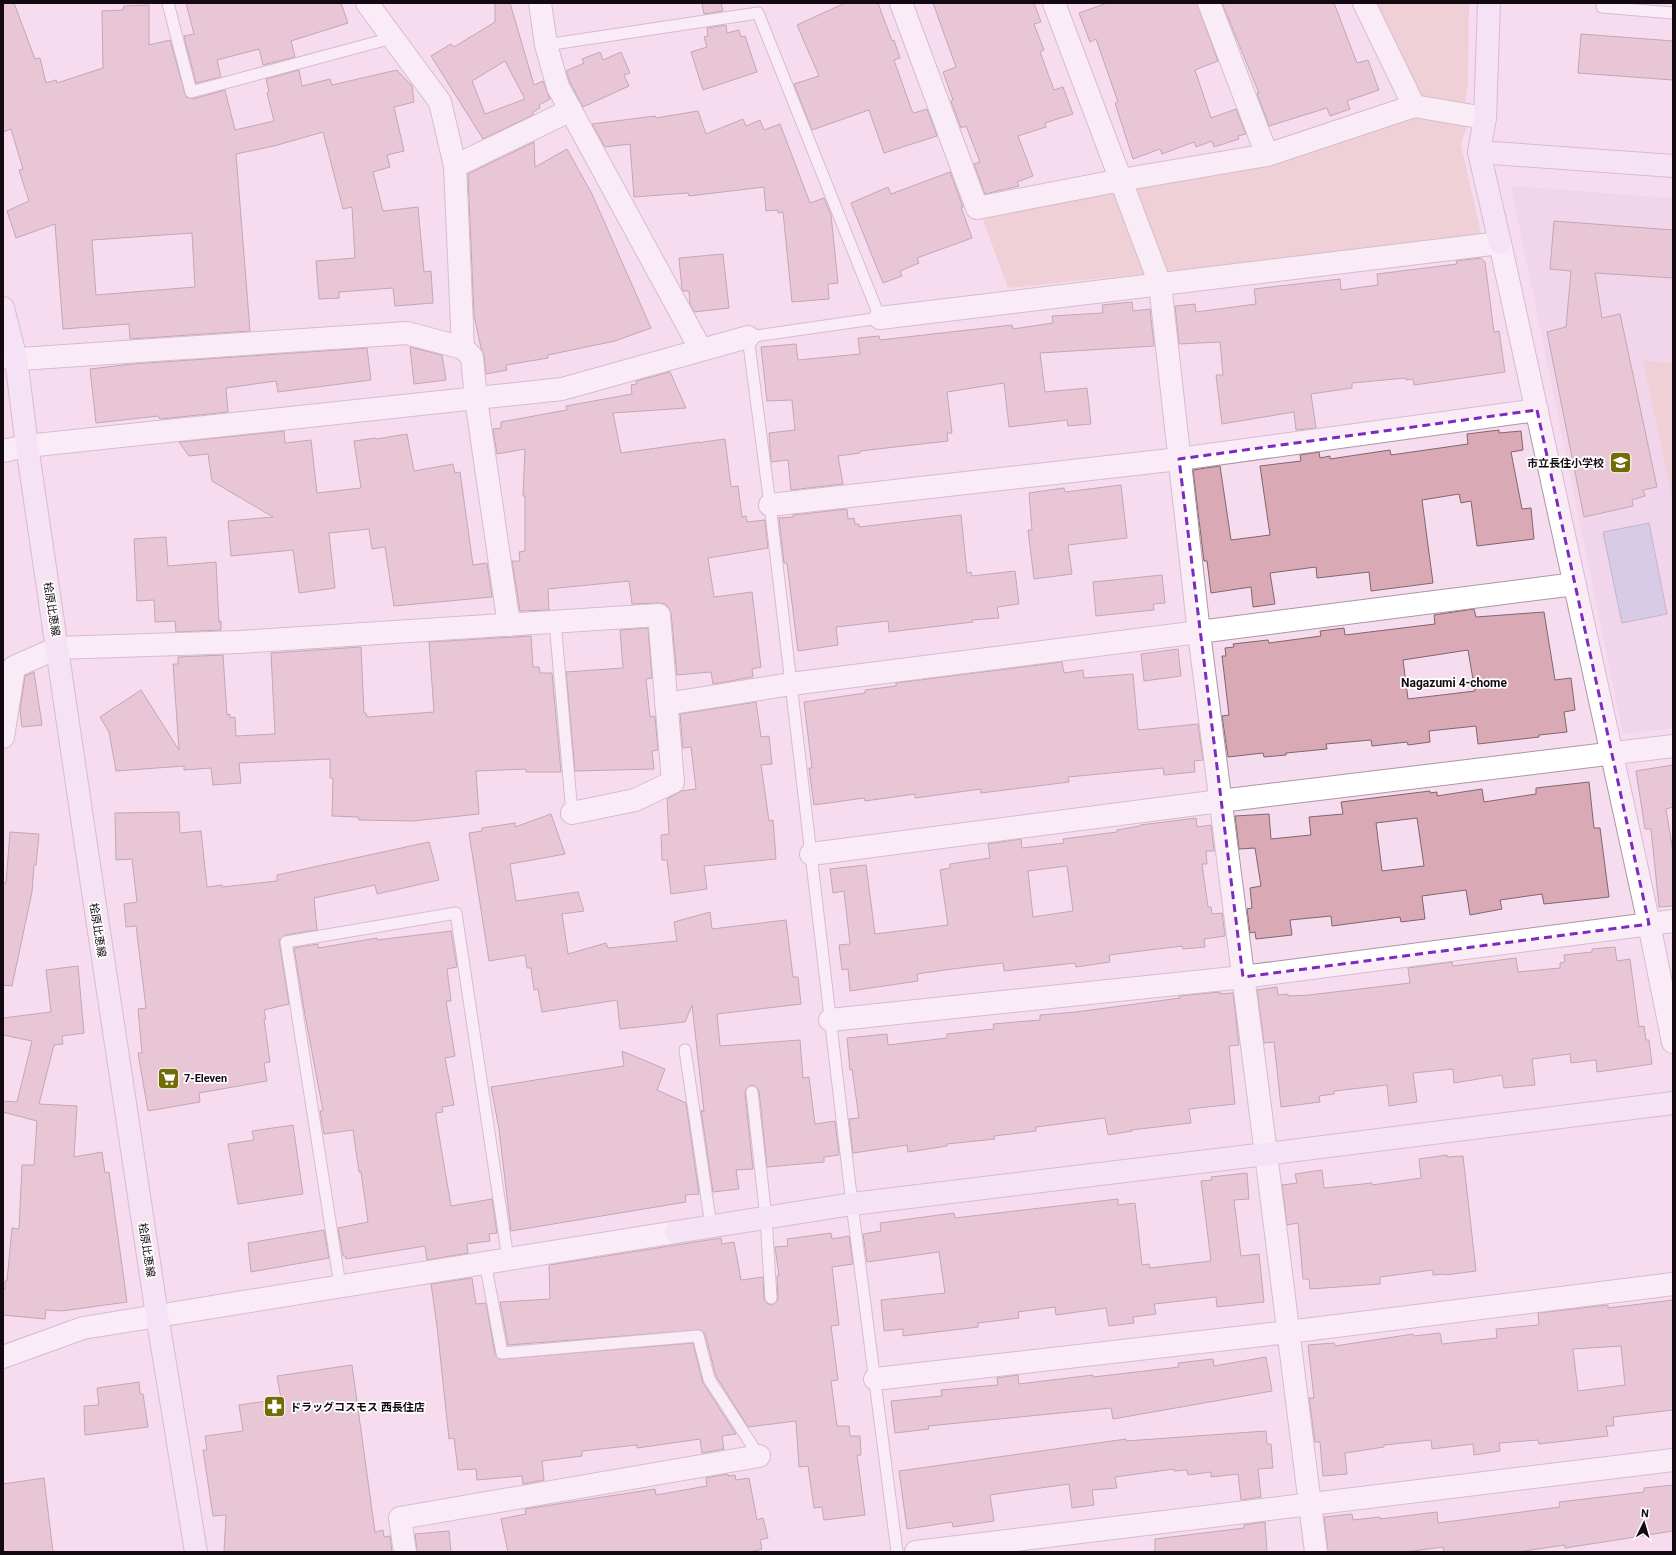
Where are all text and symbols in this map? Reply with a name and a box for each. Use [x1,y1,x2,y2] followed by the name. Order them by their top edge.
[1607,450,1633,476] school or university icon: 市立長住小学校
[1527,457,1604,470] place label: 市立長住小学校
[41,581,62,637] street label: 桧原比恵線
[1401,676,1507,690] district label: Nagazumi 4-chome
[87,902,108,958] street label: 桧原比恵線
[156,1065,182,1091] supermarket icon: 7-Eleven
[184,1072,227,1085] place label: 7-Eleven
[136,1222,157,1278] street label: 桧原比恵線
[261,1394,287,1420] pharmacy icon: ドラッグコスモス 西長住店
[290,1401,425,1414] place label: ドラッグコスモス 西長住店
[1624,1503,1664,1543] north arrow
[1640,1507,1649,1520] text: N

